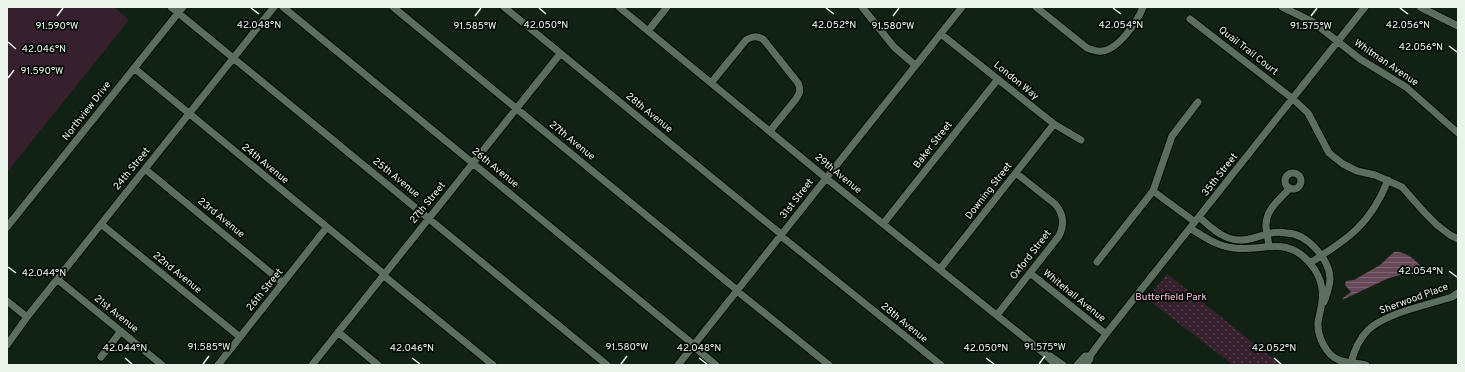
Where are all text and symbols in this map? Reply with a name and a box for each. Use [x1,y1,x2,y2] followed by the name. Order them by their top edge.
[237,19,281,32] text: 42.048°N
[524,19,568,32] text: 42.050°N
[812,19,856,32] text: 42.052°N
[1099,19,1143,32] text: 42.054°N
[1386,19,1430,32] text: 42.056°N
[36,20,78,33] text: 91.590°W
[454,20,496,33] text: 91.585°W
[871,20,915,33] text: 91.580°W
[1290,20,1332,33] text: 91.575°W
[1215,24,1281,79] street label: Quail Trail Court
[1351,37,1421,89] street label: Whitman Avenue
[1399,41,1443,54] text: 42.056°N
[22,43,66,56] text: 42.046°N
[991,59,1041,103] street label: London Way
[21,65,63,78] text: 91.590°W
[60,79,114,143] street label: Northview Drive
[623,90,675,136] street label: 28th Avenue
[546,118,598,164] street label: 27th Avenue
[911,119,956,171] street label: Baker Street
[239,141,291,187] street label: 24th Avenue
[111,145,153,193] street label: 24th Street
[469,145,521,191] street label: 26th Avenue
[812,151,864,197] street label: 29th Avenue
[1199,151,1241,199] street label: 35th Street
[370,155,422,201] street label: 25th Avenue
[963,160,1015,222] street label: Downing Street
[777,176,817,222] street label: 31st Street
[407,179,449,227] street label: 27th Street
[195,195,247,241] street label: 23rd Avenue
[1007,227,1055,283] street label: Oxford Street
[150,249,204,297] street label: 22nd Avenue
[1399,265,1443,278] text: 42.054°N
[244,266,286,314] street label: 26th Street
[22,267,66,280] text: 42.044°N
[1040,267,1108,325] street label: Whitehall Avenue
[1378,281,1450,317] street label: Sherwood Place
[1135,291,1207,304] park label: Butterfield Park
[91,292,141,336] street label: 21st Avenue
[878,300,930,346] street label: 28th Avenue
[188,341,230,354] text: 91.585°W
[605,341,649,354] text: 91.580°W
[1024,341,1066,354] text: 91.575°W
[103,342,147,355] text: 42.044°N
[390,342,434,355] text: 42.046°N
[677,342,721,355] text: 42.048°N
[964,342,1008,355] text: 42.050°N
[1252,342,1296,355] text: 42.052°N

